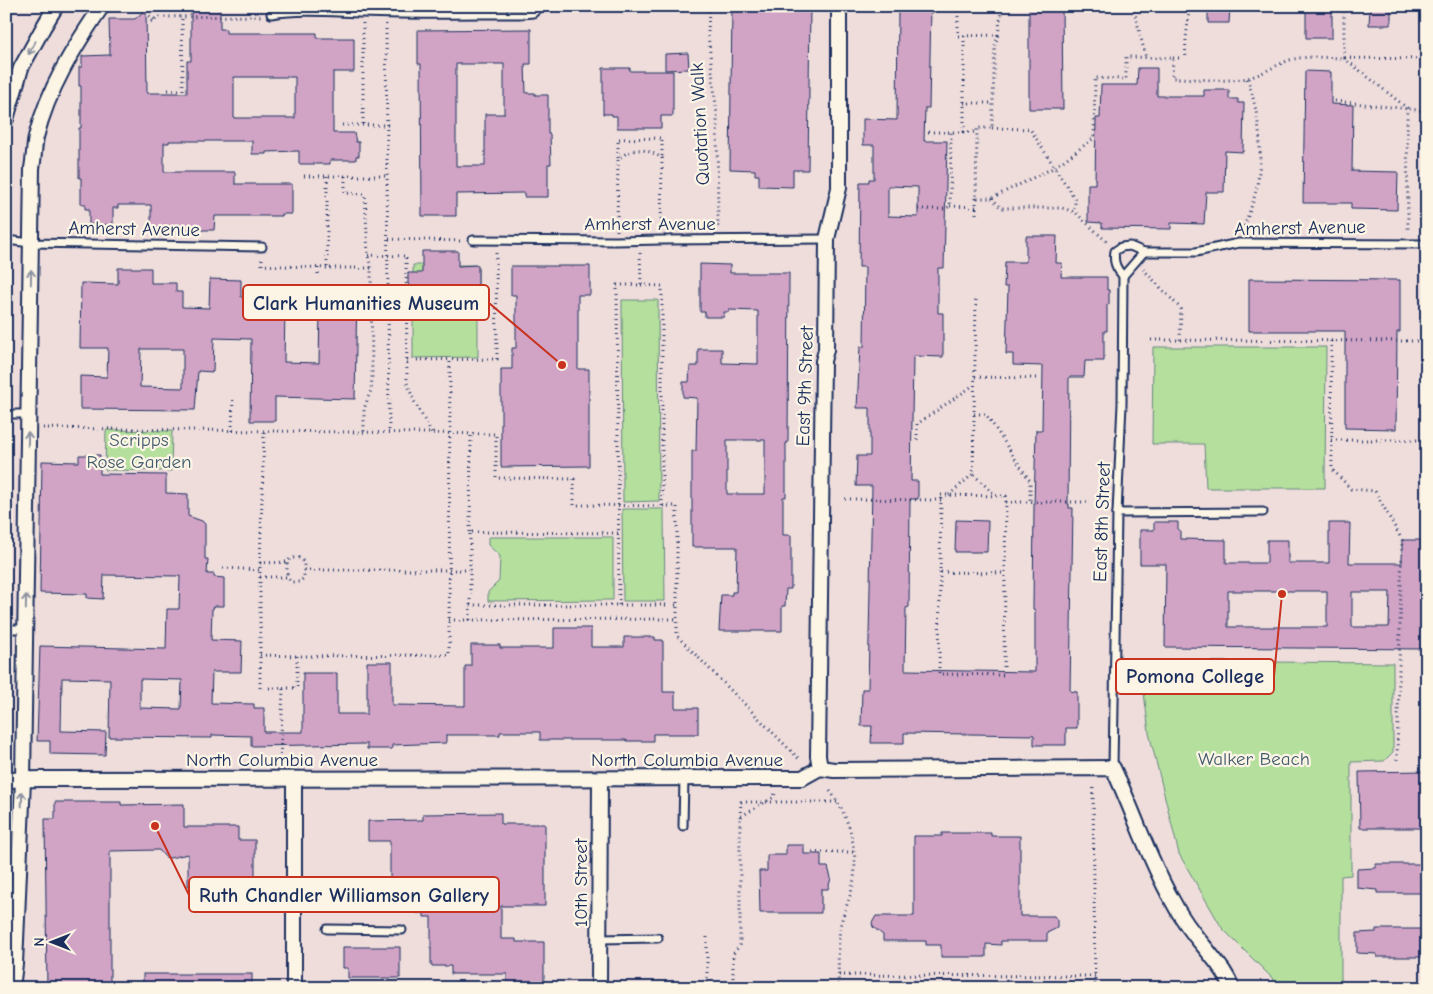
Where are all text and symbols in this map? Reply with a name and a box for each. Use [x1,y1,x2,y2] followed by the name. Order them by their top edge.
[27,41,37,56] one-way arrow
[686,61,714,186] street label: Quotation Walk
[584,213,716,235] street label: Amherst Avenue
[1234,216,1366,240] street label: Amherst Avenue
[68,217,200,241] street label: Amherst Avenue
[26,269,35,285] one-way arrow
[243,285,489,320] callout: Clark Humanities Museum
[253,292,479,315] text: Clark Humanities Museum
[792,325,818,447] street label: East 9th Street
[86,429,192,473] park label: Scripps Rose Garden
[24,432,33,448] one-way arrow
[1089,461,1115,582] street label: East 8th Street
[21,594,30,610] one-way arrow
[1116,659,1274,694] callout: Pomona College
[1126,665,1264,688] text: Pomona College
[1198,748,1310,770] park label: Walker Beach
[186,749,378,771] street label: North Columbia Avenue
[591,749,783,771] street label: North Columbia Avenue
[17,792,27,808] one-way arrow
[570,838,592,927] street label: 10th Street
[189,877,499,912] callout: Ruth Chandler Williamson Gallery
[199,884,490,907] text: Ruth Chandler Williamson Gallery
[28,916,78,966] north arrow
[31,937,48,947] text: N

